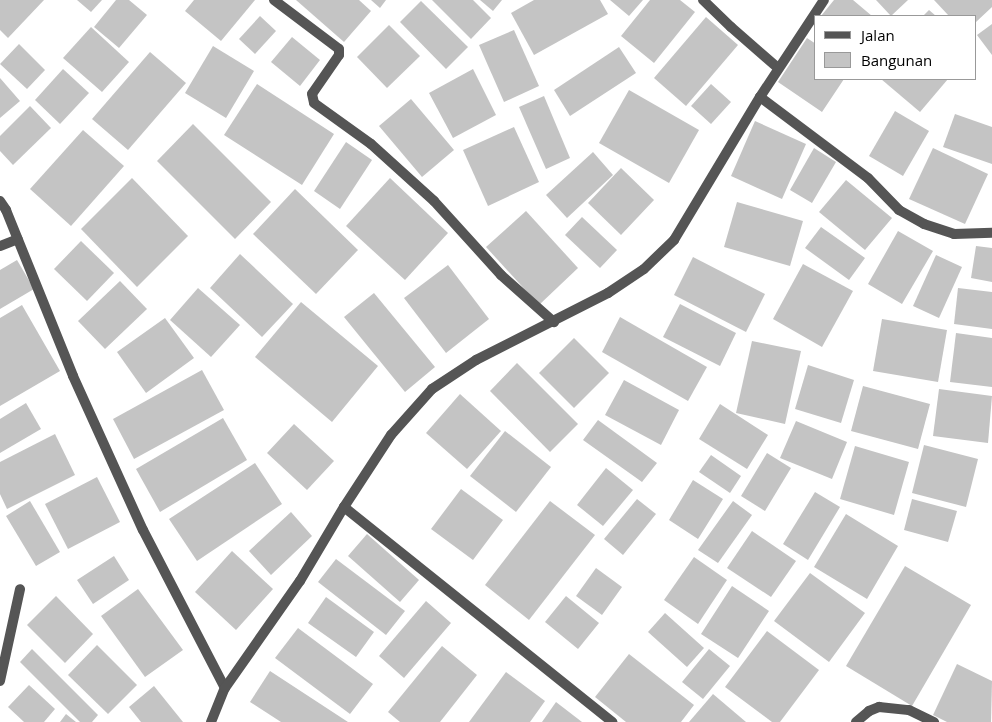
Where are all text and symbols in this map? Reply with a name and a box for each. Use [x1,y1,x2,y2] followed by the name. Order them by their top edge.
[814,15,977,80] legend
[861,25,895,45] text: Jalan
[861,50,932,70] text: Bangunan

